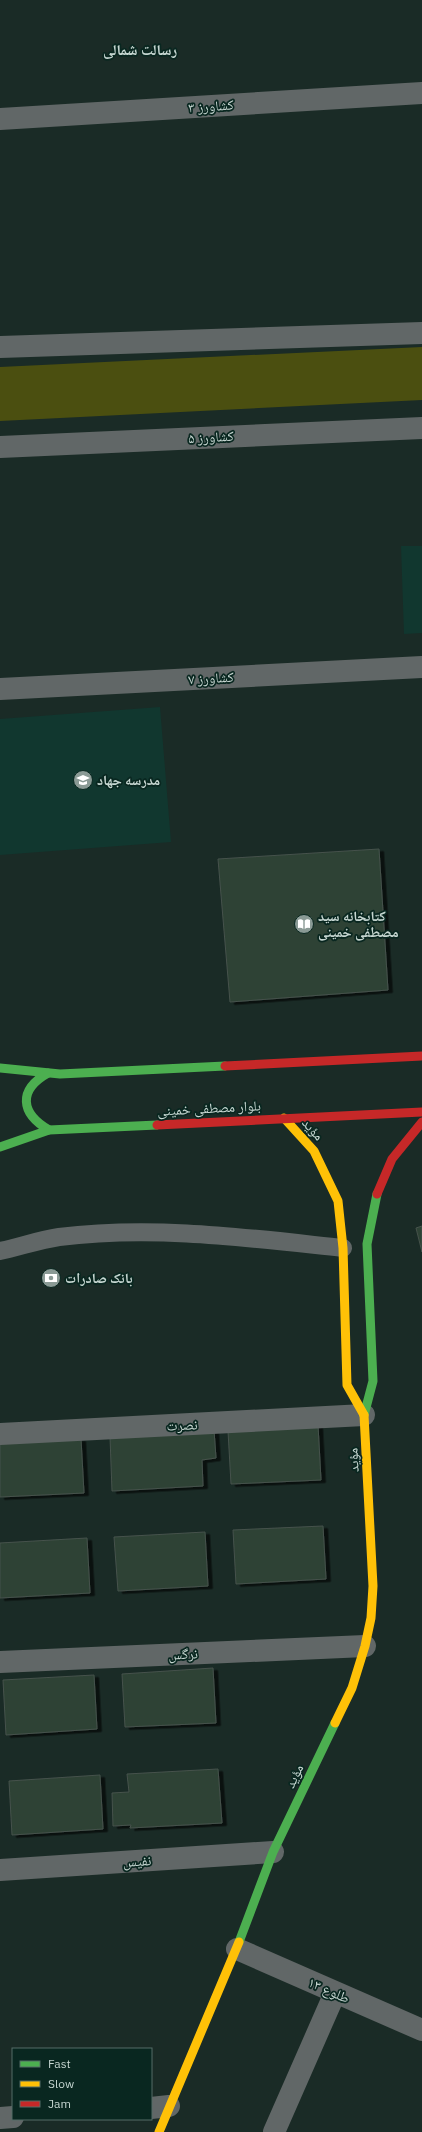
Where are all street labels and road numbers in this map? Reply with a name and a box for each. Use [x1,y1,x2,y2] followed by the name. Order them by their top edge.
[188,95,235,117] street label: کشاورز ۳
[188,427,234,447] street label: کشاورز ۵
[188,668,234,688] street label: کشاورز ۷
[157,1096,261,1120] street label: بلوار مصطفی خمینی
[298,1114,328,1144] street label: مؤید
[166,1415,198,1435] street label: نصرت
[343,1447,363,1473] street label: مؤید
[168,1644,198,1664] street label: نرگس
[281,1761,307,1791] street label: مؤید
[122,1851,152,1871] street label: نفیس
[305,1973,353,2008] street label: طلوع ۱۳

